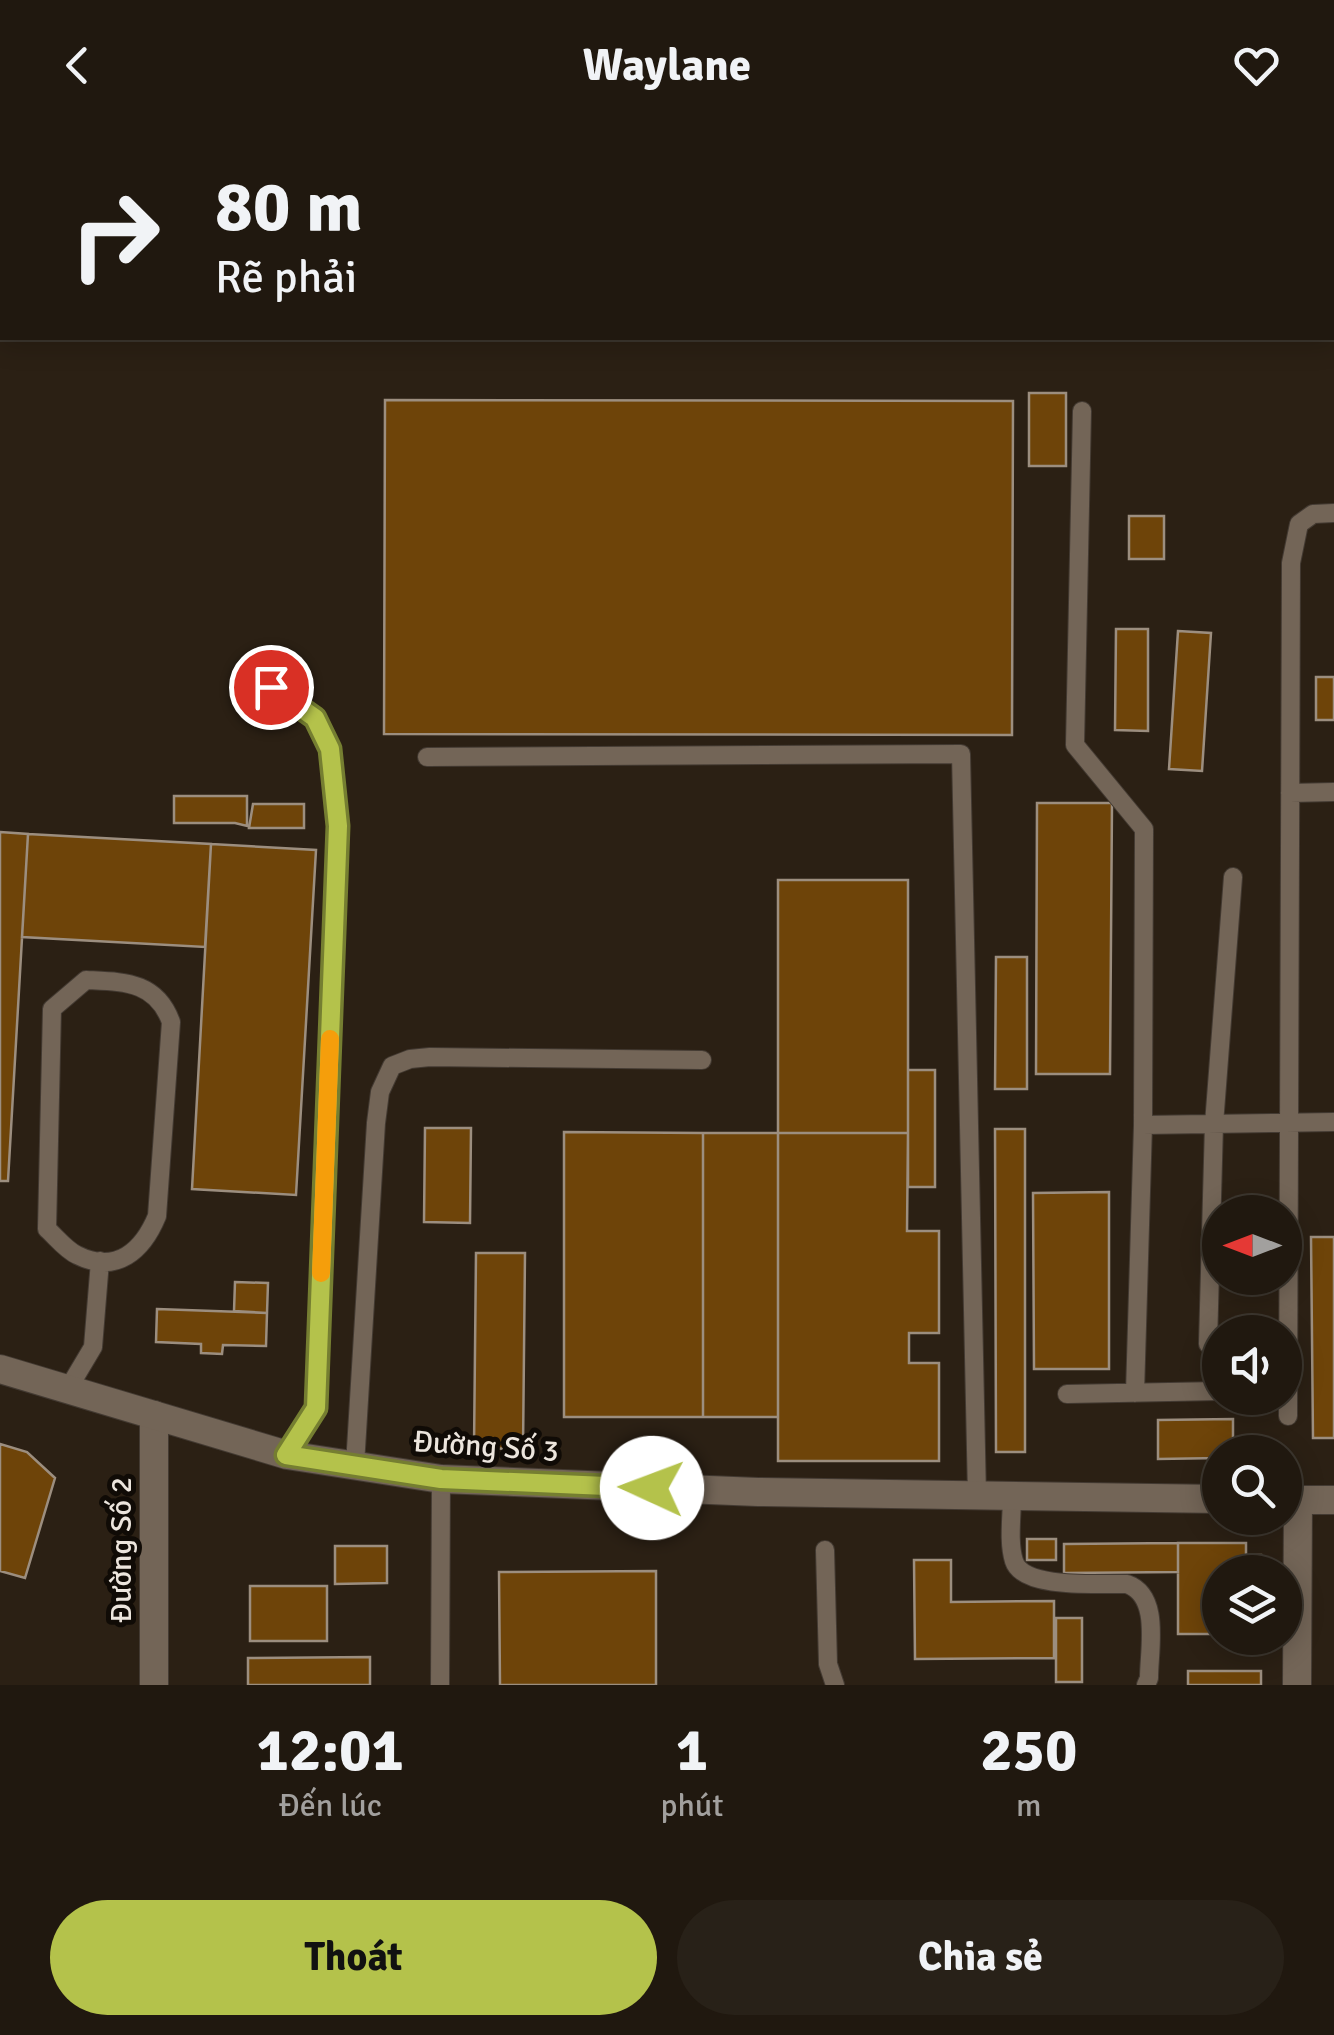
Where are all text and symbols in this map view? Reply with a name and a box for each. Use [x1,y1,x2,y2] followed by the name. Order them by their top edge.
[50,38,105,93] icon: back
[583,38,751,93] text: Waylane
[1229,38,1284,93] icon: heart
[215,164,363,250] text: 80 m
[50,170,180,300] icon: right
[215,250,357,305] text: Rẽ phải
[229,645,314,730] pin
[244,660,299,715] icon: arrive
[1202,1195,1302,1295] north arrow
[1202,1195,1302,1655] map controls
[1202,1315,1302,1415] button: sound
[412,1423,560,1470] street label: Đường Số 3
[1202,1435,1302,1535] button: search
[600,1436,704,1540] position arrow
[103,1477,140,1623] street label: Đường Số 2
[1202,1555,1302,1655] button: layers
[257,1714,404,1788] text: 12:01
[676,1714,708,1788] text: 1
[980,1714,1077,1788] text: 250
[279,1786,382,1825] text: Đến lúc
[660,1786,724,1825] text: phút
[1016,1786,1042,1825] text: m
[50,1900,657,2015] button: Thoát
[677,1900,1284,2015] button: Chia sẻ

